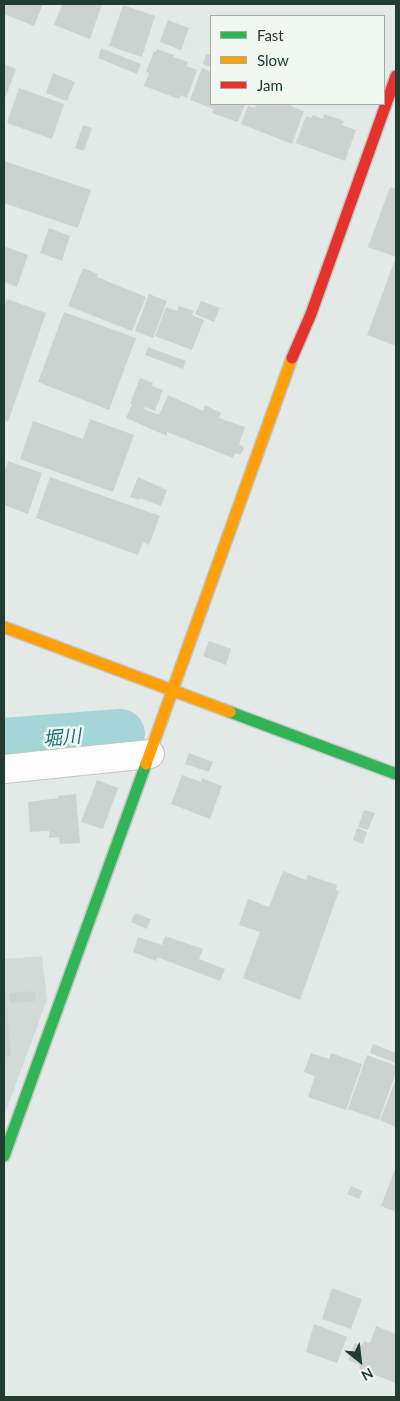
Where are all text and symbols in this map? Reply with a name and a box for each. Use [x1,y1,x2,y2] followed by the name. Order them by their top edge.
[210,15,385,105] legend
[257,26,284,44] text: Fast
[257,51,289,69] text: Slow
[257,76,283,94] text: Jam
[42,725,82,751] water label: 堀川
[335,1336,385,1386] north arrow
[359,1365,376,1385] text: N

